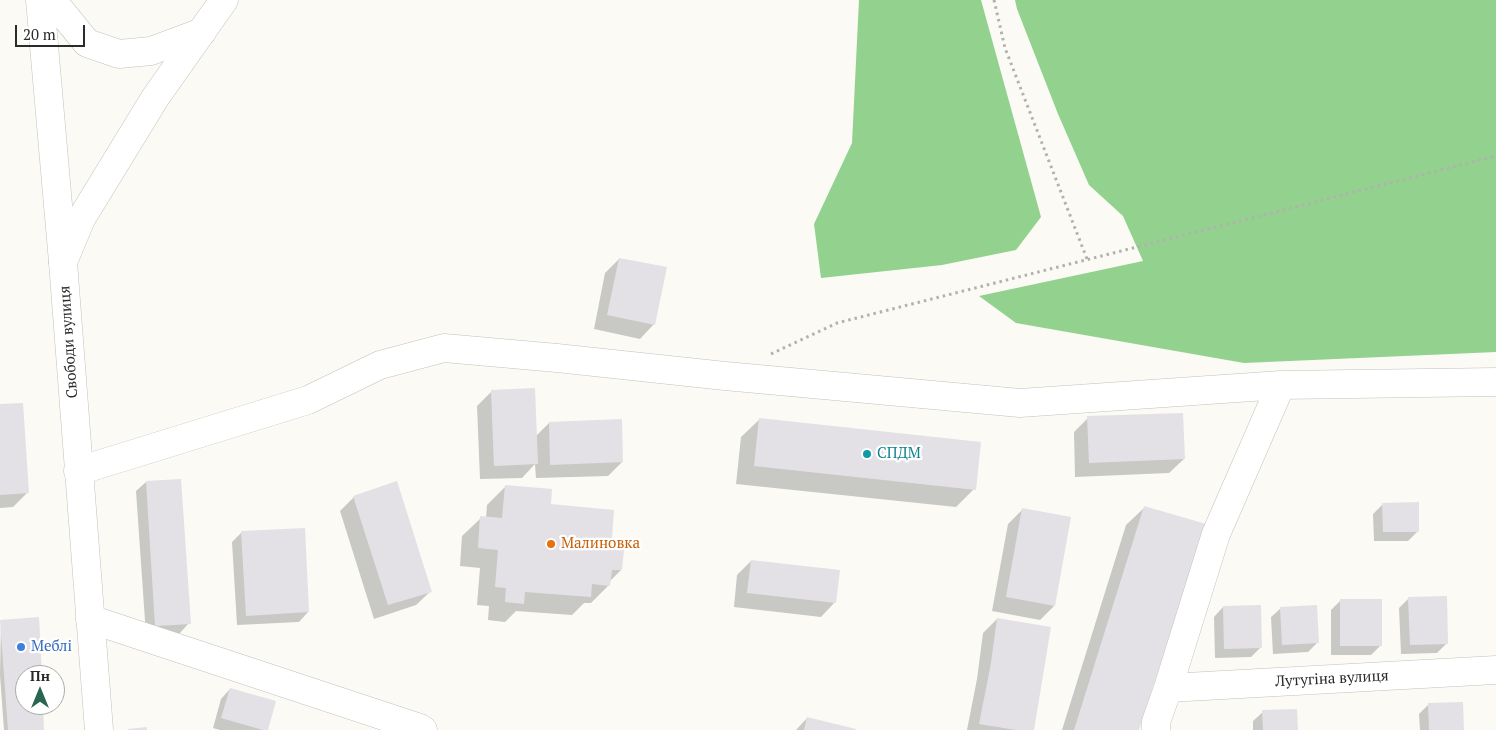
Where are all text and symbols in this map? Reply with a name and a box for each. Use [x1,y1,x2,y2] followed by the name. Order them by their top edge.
[18,15,88,47] scale bar
[23,24,56,44] text: 20 m
[56,285,82,399] street label: Свободи вулиця
[877,445,921,463] place label: СПДМ
[861,448,873,460] marker: СПДМ
[561,535,640,553] place label: Малиновка
[545,538,557,550] marker: Малиновка
[31,638,72,656] place label: Меблі
[15,641,27,653] marker: Меблі
[15,665,65,715] north arrow
[30,666,50,685] text: Пн
[1275,667,1389,691] street label: Лутугіна вулиця

